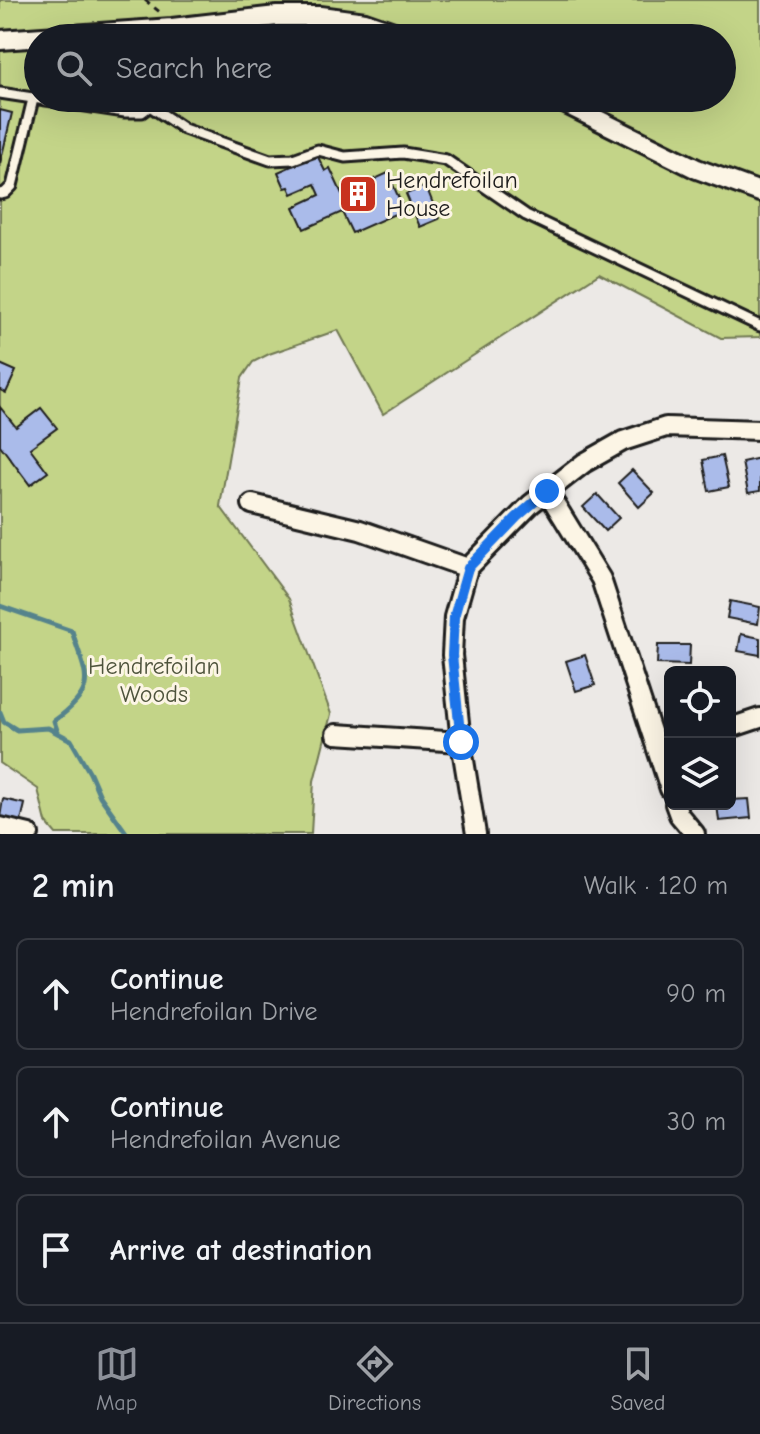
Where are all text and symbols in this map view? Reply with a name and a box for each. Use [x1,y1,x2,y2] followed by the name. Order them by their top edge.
[24,24,736,112] search box
[52,46,96,90] icon: search
[116,51,272,86] text: Search here
[386,166,518,222] place label: Hendrefoilan House
[337,173,379,215] building icon: Hendrefoilan House
[529,473,565,509] route end
[88,652,220,708] park label: Hendrefoilan Woods
[664,666,736,810] map controls
[664,666,736,738] button: locate
[443,724,479,760] route start
[664,738,736,810] button: layers
[32,866,115,906] text: 2 min
[584,871,728,901] text: Walk · 120 m
[110,962,224,997] text: Continue
[34,972,78,1016] icon: ahead
[666,979,726,1009] text: 90 m
[110,997,317,1027] text: Hendrefoilan Drive
[110,1090,224,1125] text: Continue
[34,1100,78,1144] icon: ahead
[667,1107,726,1137] text: 30 m
[110,1125,341,1155] text: Hendrefoilan Avenue
[34,1228,78,1272] icon: arrive
[110,1233,372,1268] text: Arrive at destination
[95,1342,139,1416] tab: Map
[328,1342,421,1416] tab: Directions
[610,1342,665,1416] tab: Saved

